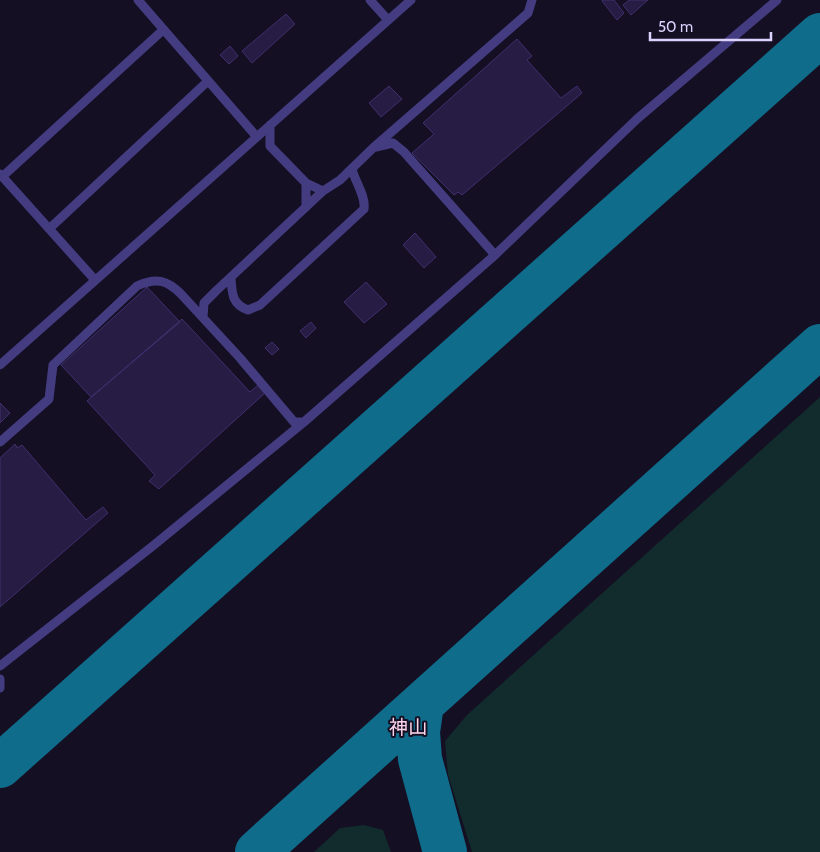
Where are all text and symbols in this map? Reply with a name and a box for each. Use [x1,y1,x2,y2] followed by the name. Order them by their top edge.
[650,10,771,42] scale bar
[658,18,693,36] text: 50 m
[389,716,427,739] district label: 神山

